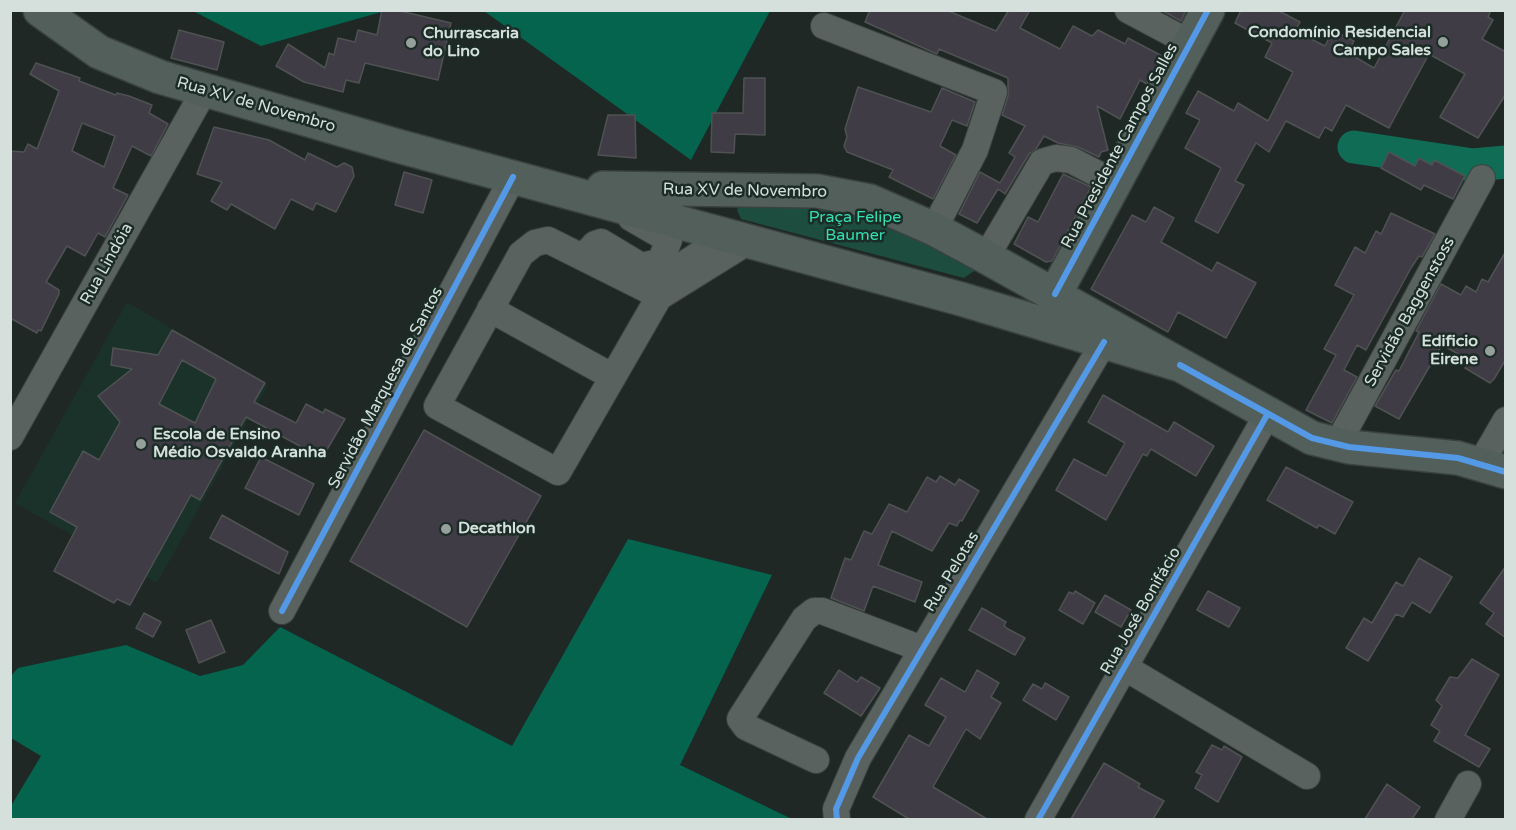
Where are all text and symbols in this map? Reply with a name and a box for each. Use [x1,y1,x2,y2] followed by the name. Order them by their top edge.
[1248,23,1431,61] place label: Condomínio Residencial Campo Sales
[423,24,519,62] place label: Churrascaria do Lino
[1436,35,1450,49] marker: Condomínio Residencial Campo Sales
[404,36,418,50] marker: Churrascaria do Lino
[1058,40,1182,252] street label: Rua Presidente Campos Salles
[174,73,338,137] street label: Rua XV de Novembro
[663,180,827,202] street label: Rua XV de Novembro
[809,208,901,246] park label: Praça Felipe Baumer
[77,220,137,308] street label: Rua Lindóia
[1361,234,1459,390] street label: Servidão Baggenstoss
[325,284,447,492] street label: Servidão Marquesa de Santos
[1422,332,1478,370] place label: Edificio Eirene
[1483,344,1497,358] marker: Edificio Eirene
[153,425,327,463] place label: Escola de Ensino Médio Osvaldo Aranha
[134,437,148,451] marker: Escola de Ensino Médio Osvaldo Aranha
[458,519,535,539] place label: Decathlon
[439,522,453,536] marker: Decathlon
[921,528,983,616] street label: Rua Pelotas
[1097,544,1185,678] street label: Rua José Bonifácio

